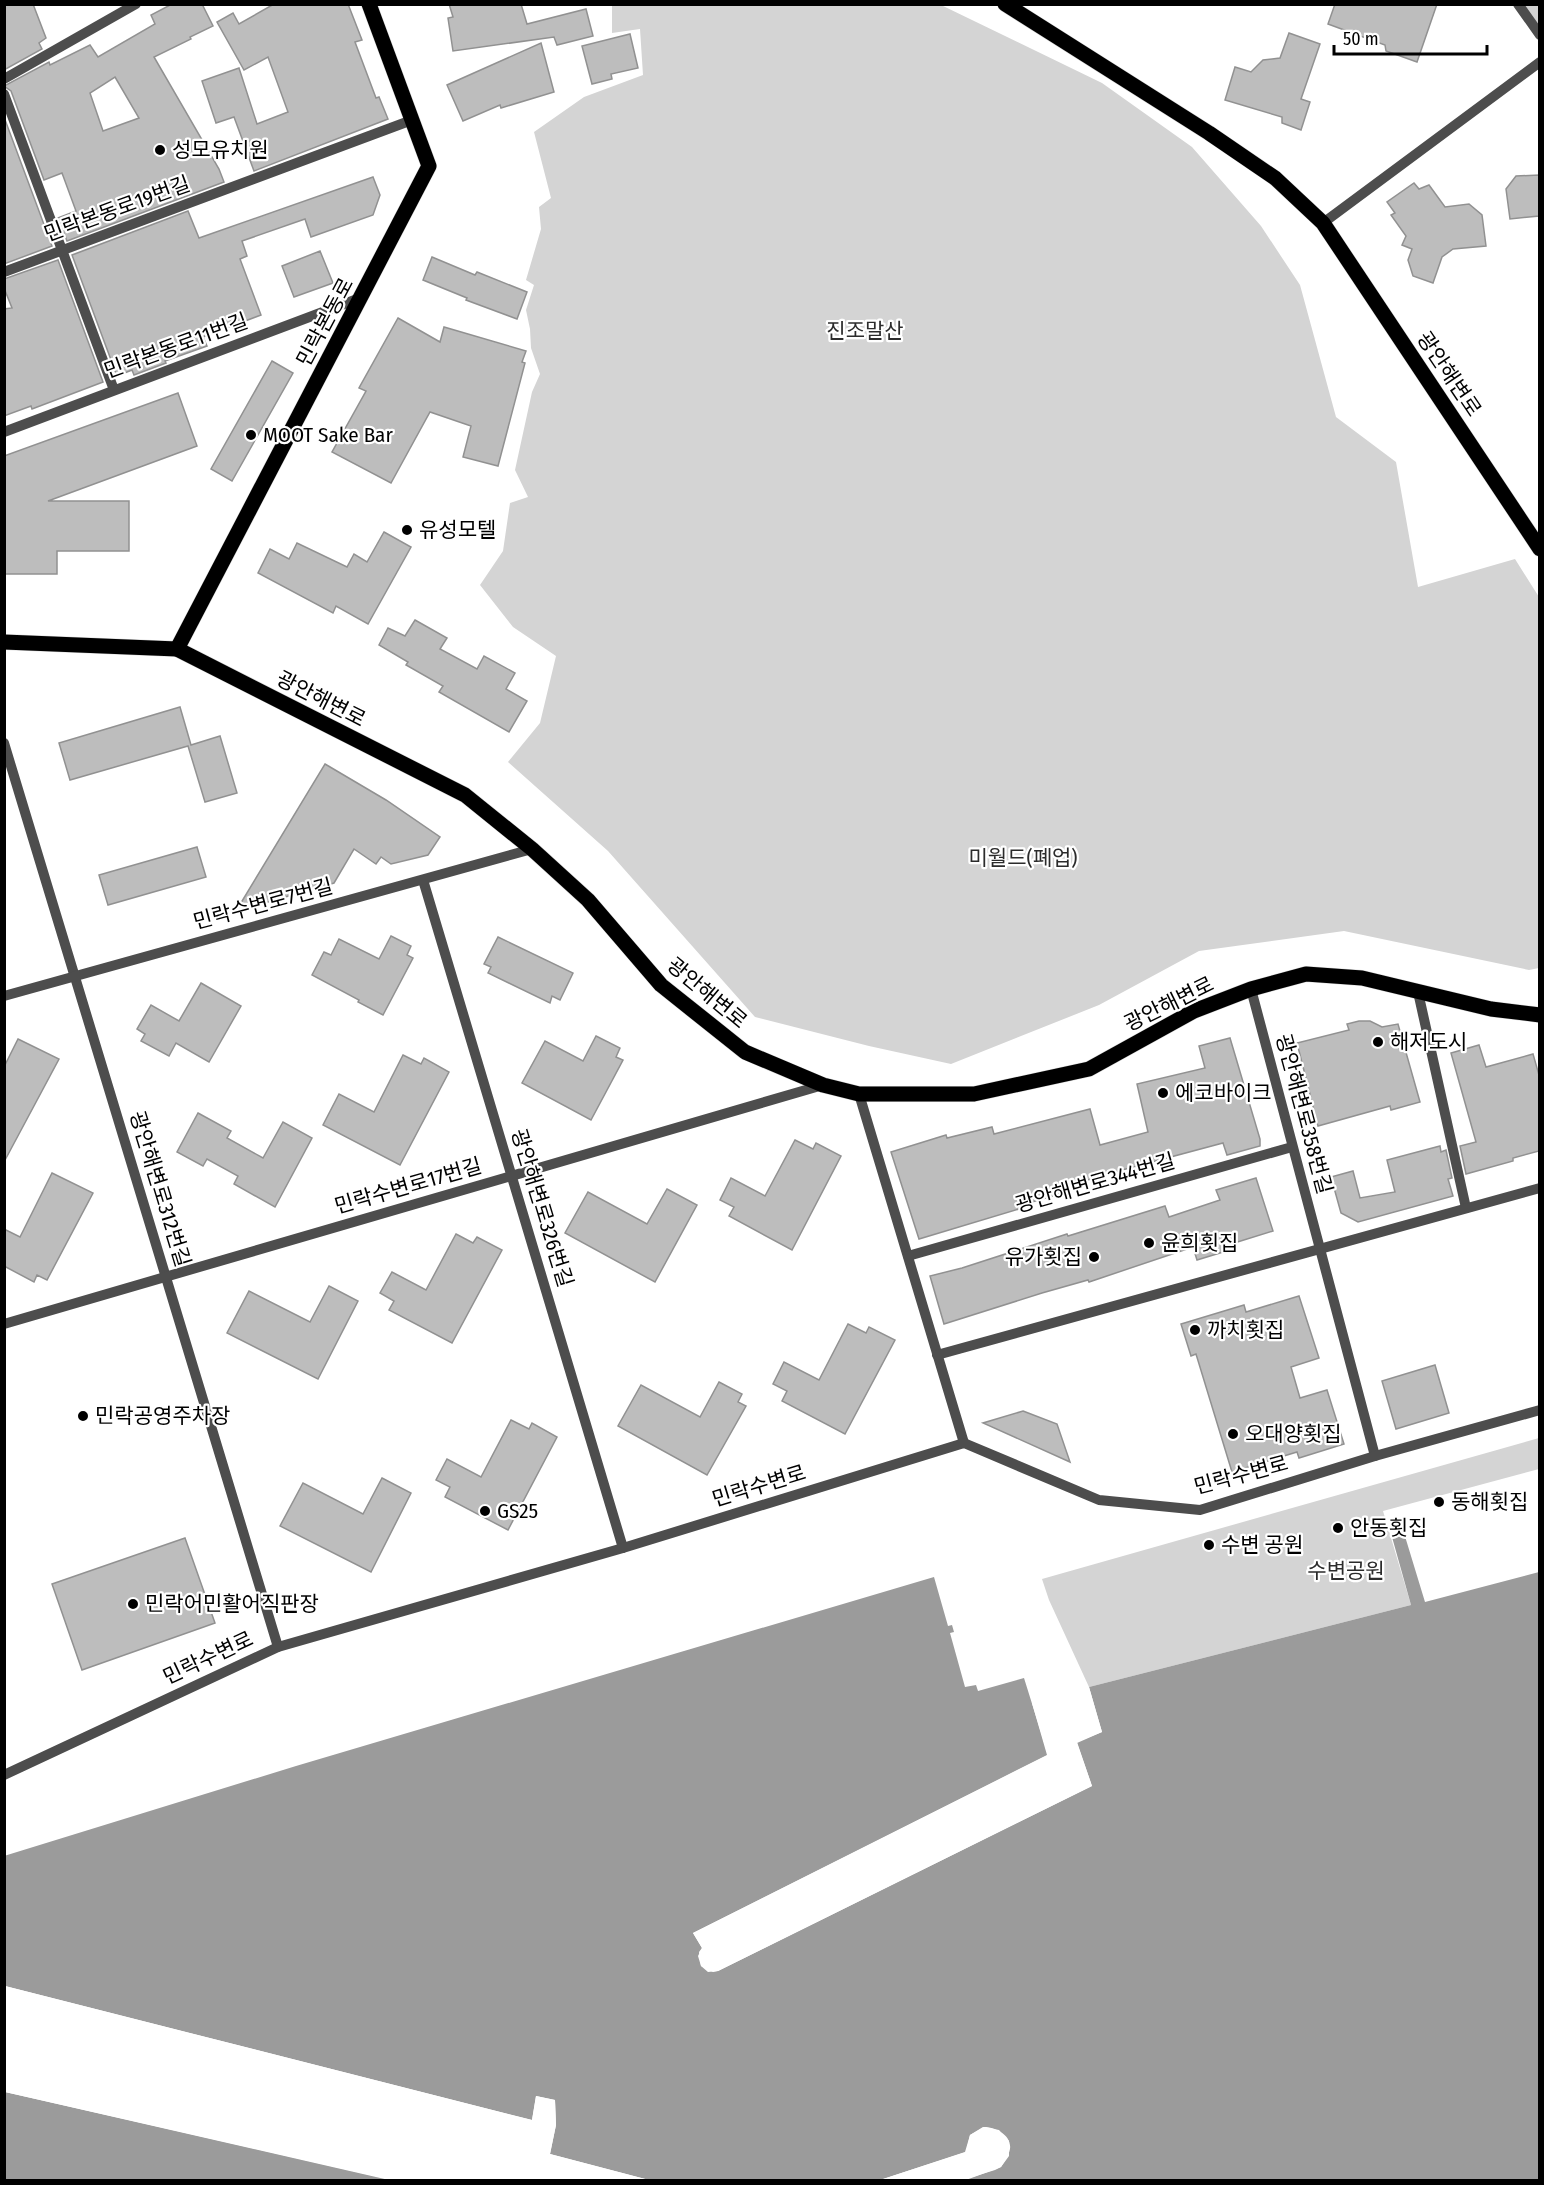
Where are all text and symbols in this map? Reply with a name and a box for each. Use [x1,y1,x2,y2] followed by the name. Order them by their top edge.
[1334,18,1487,56] scale bar
[1343,28,1379,50] text: 50 m
[172,137,269,163] place label: 성모유치원
[153,143,167,157] marker: 성모유치원
[40,171,194,247] street label: 민락본동로19번길
[291,273,359,371] street label: 민락본동로
[100,308,252,384] street label: 민락본동로11번길
[826,318,904,344] park label: 진조말산
[1411,327,1487,421] street label: 광안해변로
[263,422,393,448] place label: MOOT Sake Bar
[244,428,258,442] marker: MOOT Sake Bar
[419,517,496,543] place label: 유성모텔
[400,523,414,537] marker: 유성모텔
[272,665,370,733] street label: 광안해변로
[969,845,1078,871] park label: 미월드(폐업)
[190,873,336,935] street label: 민락수변로7번길
[662,952,752,1034] street label: 광안해변로
[1120,971,1218,1037] street label: 광안해변로
[1390,1029,1467,1055] place label: 해저도시
[1270,1031,1338,1197] street label: 광안해변로358번길
[1371,1035,1385,1049] marker: 해저도시
[1175,1080,1272,1106] place label: 에코바이크
[1156,1086,1170,1100] marker: 에코바이크
[124,1108,196,1270] street label: 광안해변로312번길
[506,1126,578,1290] street label: 광안해변로326번길
[1012,1148,1178,1218] street label: 광안해변로344번길
[331,1153,485,1219] street label: 민락수변로17번길
[1161,1230,1238,1256] place label: 윤희횟집
[1142,1236,1156,1250] marker: 윤희횟집
[1005,1244,1082,1270] place label: 유가횟집
[1087,1250,1101,1264] marker: 유가횟집
[1207,1317,1284,1343] place label: 까치횟집
[1188,1323,1202,1337] marker: 까치횟집
[95,1403,230,1429] place label: 민락공영주차장
[76,1409,90,1423] marker: 민락공영주차장
[1245,1421,1342,1447] place label: 오대양횟집
[1226,1427,1240,1441] marker: 오대양횟집
[1191,1450,1291,1500] street label: 민락수변로
[709,1459,809,1513] street label: 민락수변로
[1451,1489,1528,1515] place label: 동해횟집
[1432,1495,1446,1509] marker: 동해횟집
[497,1498,538,1524] place label: GS25
[478,1504,492,1518] marker: GS25
[1350,1515,1427,1541] place label: 안동횟집
[1331,1521,1345,1535] marker: 안동횟집
[1221,1532,1303,1558] place label: 수변 공원
[1202,1538,1216,1552] marker: 수변 공원
[1307,1558,1385,1584] park label: 수변공원
[145,1591,319,1617] place label: 민락어민활어직판장
[126,1597,140,1611] marker: 민락어민활어직판장
[159,1626,257,1690] street label: 민락수변로

